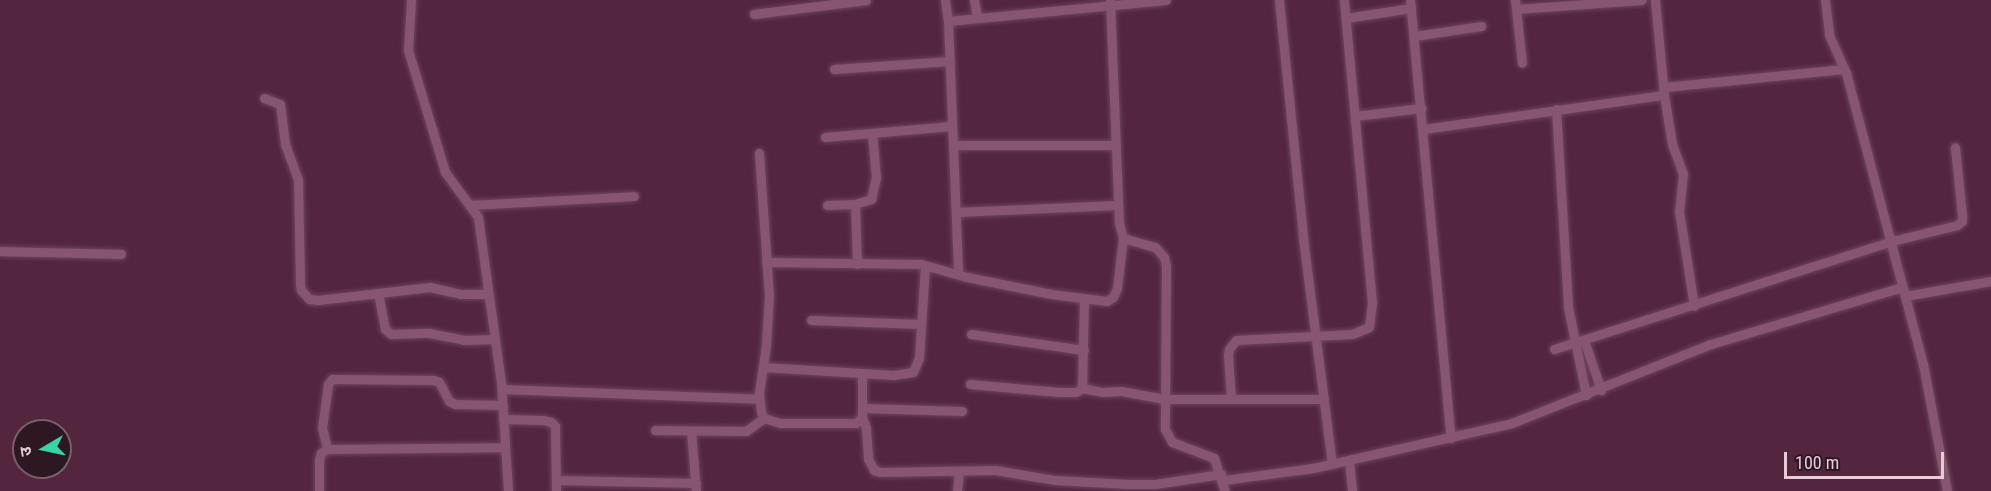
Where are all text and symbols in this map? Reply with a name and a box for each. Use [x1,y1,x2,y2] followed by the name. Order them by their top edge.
[12,419,72,479] north arrow
[1787,440,1948,478] scale bar
[16,445,36,458] text: उ
[1795,452,1839,473] text: 100 m

